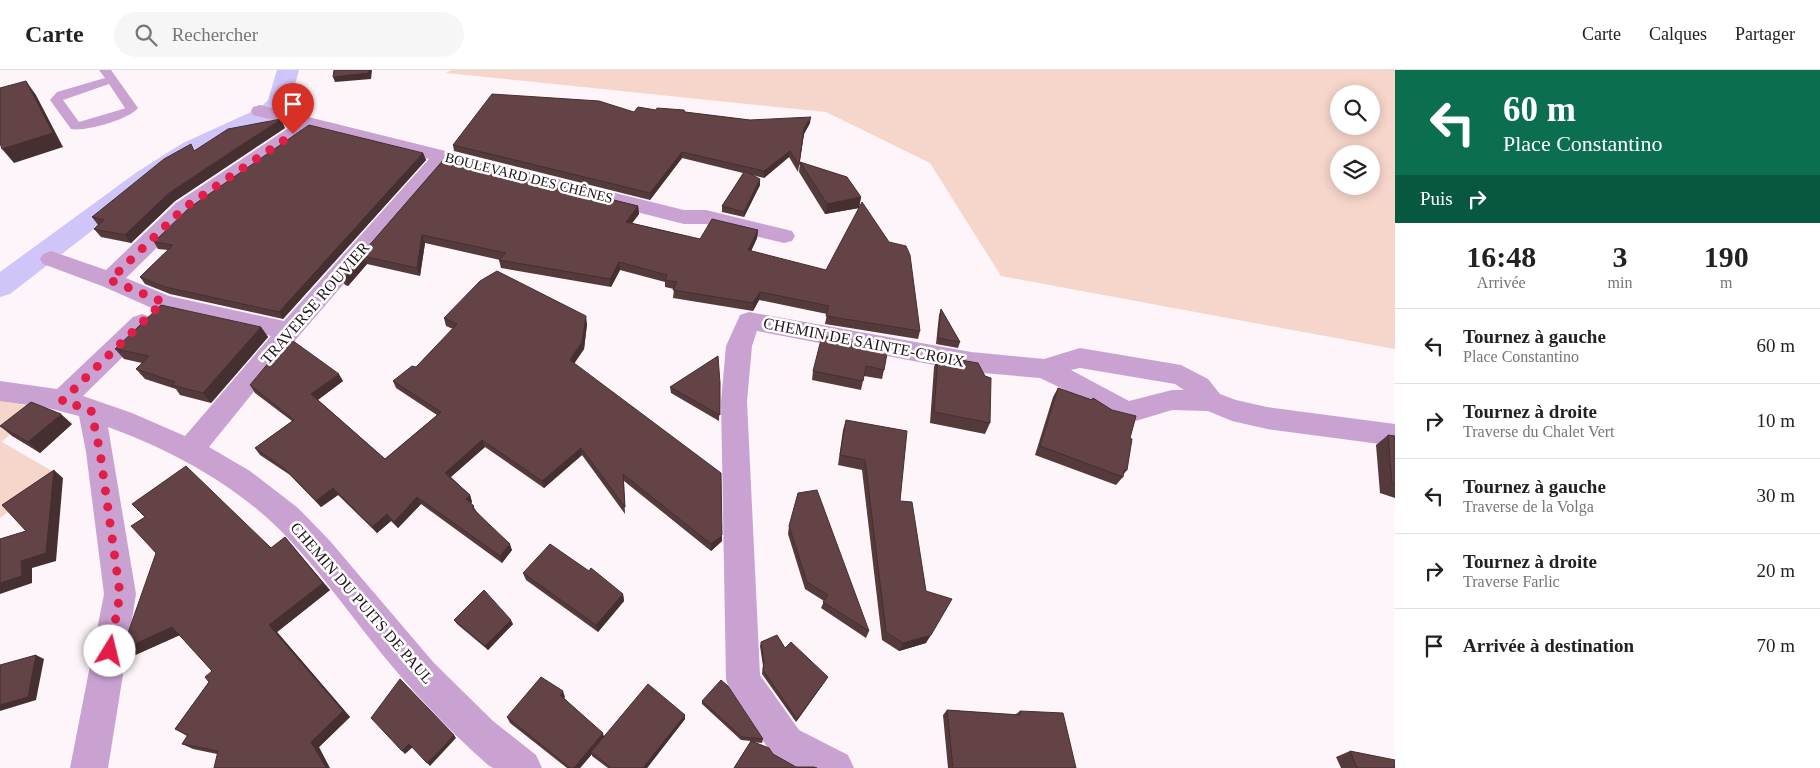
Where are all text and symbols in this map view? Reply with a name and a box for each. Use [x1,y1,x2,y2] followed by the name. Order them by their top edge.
[114,12,464,57] search box
[25,21,84,47] text: Carte
[132,21,160,49] icon: search
[172,24,258,45] text: Rechercher
[1582,24,1621,44] text: Carte
[1649,24,1707,44] text: Calques
[1735,24,1795,44] text: Partager
[272,83,314,134] pin
[1330,85,1380,195] map controls
[1330,85,1380,135] button: search
[279,90,307,118] icon: arrive
[1420,90,1485,155] icon: left
[1503,90,1576,129] text: 60 m
[1503,131,1662,156] text: Place Constantino
[1330,145,1380,195] button: layers
[444,149,615,206] street label: BOULEVARD DES CHÊNES
[1463,185,1491,213] icon: right
[1420,188,1453,209] text: Puis
[258,238,373,367] street label: TRAVERSE ROUVIER
[1466,240,1536,273] text: 16:48
[1612,240,1627,273] text: 3
[1704,240,1749,273] text: 190
[1477,274,1526,291] text: Arrivée
[1608,274,1632,291] text: min
[1720,274,1732,291] text: m
[762,314,966,370] street label: CHEMIN DE SAINTE-CROIX
[1463,326,1606,347] text: Tournez à gauche
[1420,332,1448,360] icon: left
[1756,335,1795,356] text: 60 m
[1463,348,1579,365] text: Place Constantino
[1463,401,1597,422] text: Tournez à droite
[1420,407,1448,435] icon: right
[1756,410,1795,431] text: 10 m
[1463,423,1615,440] text: Traverse du Chalet Vert
[1463,476,1606,497] text: Tournez à gauche
[1420,482,1448,510] icon: left
[1756,485,1795,506] text: 30 m
[1463,498,1594,515] text: Traverse de la Volga
[287,519,437,687] street label: CHEMIN DU PUITS DE PAUL
[1463,551,1597,572] text: Tournez à droite
[1420,557,1448,585] icon: right
[1756,560,1795,581] text: 20 m
[1463,573,1560,590] text: Traverse Farlic
[83,624,135,676] position arrow
[1420,632,1448,660] icon: arrive
[1463,635,1634,656] text: Arrivée à destination
[1756,635,1795,656] text: 70 m

